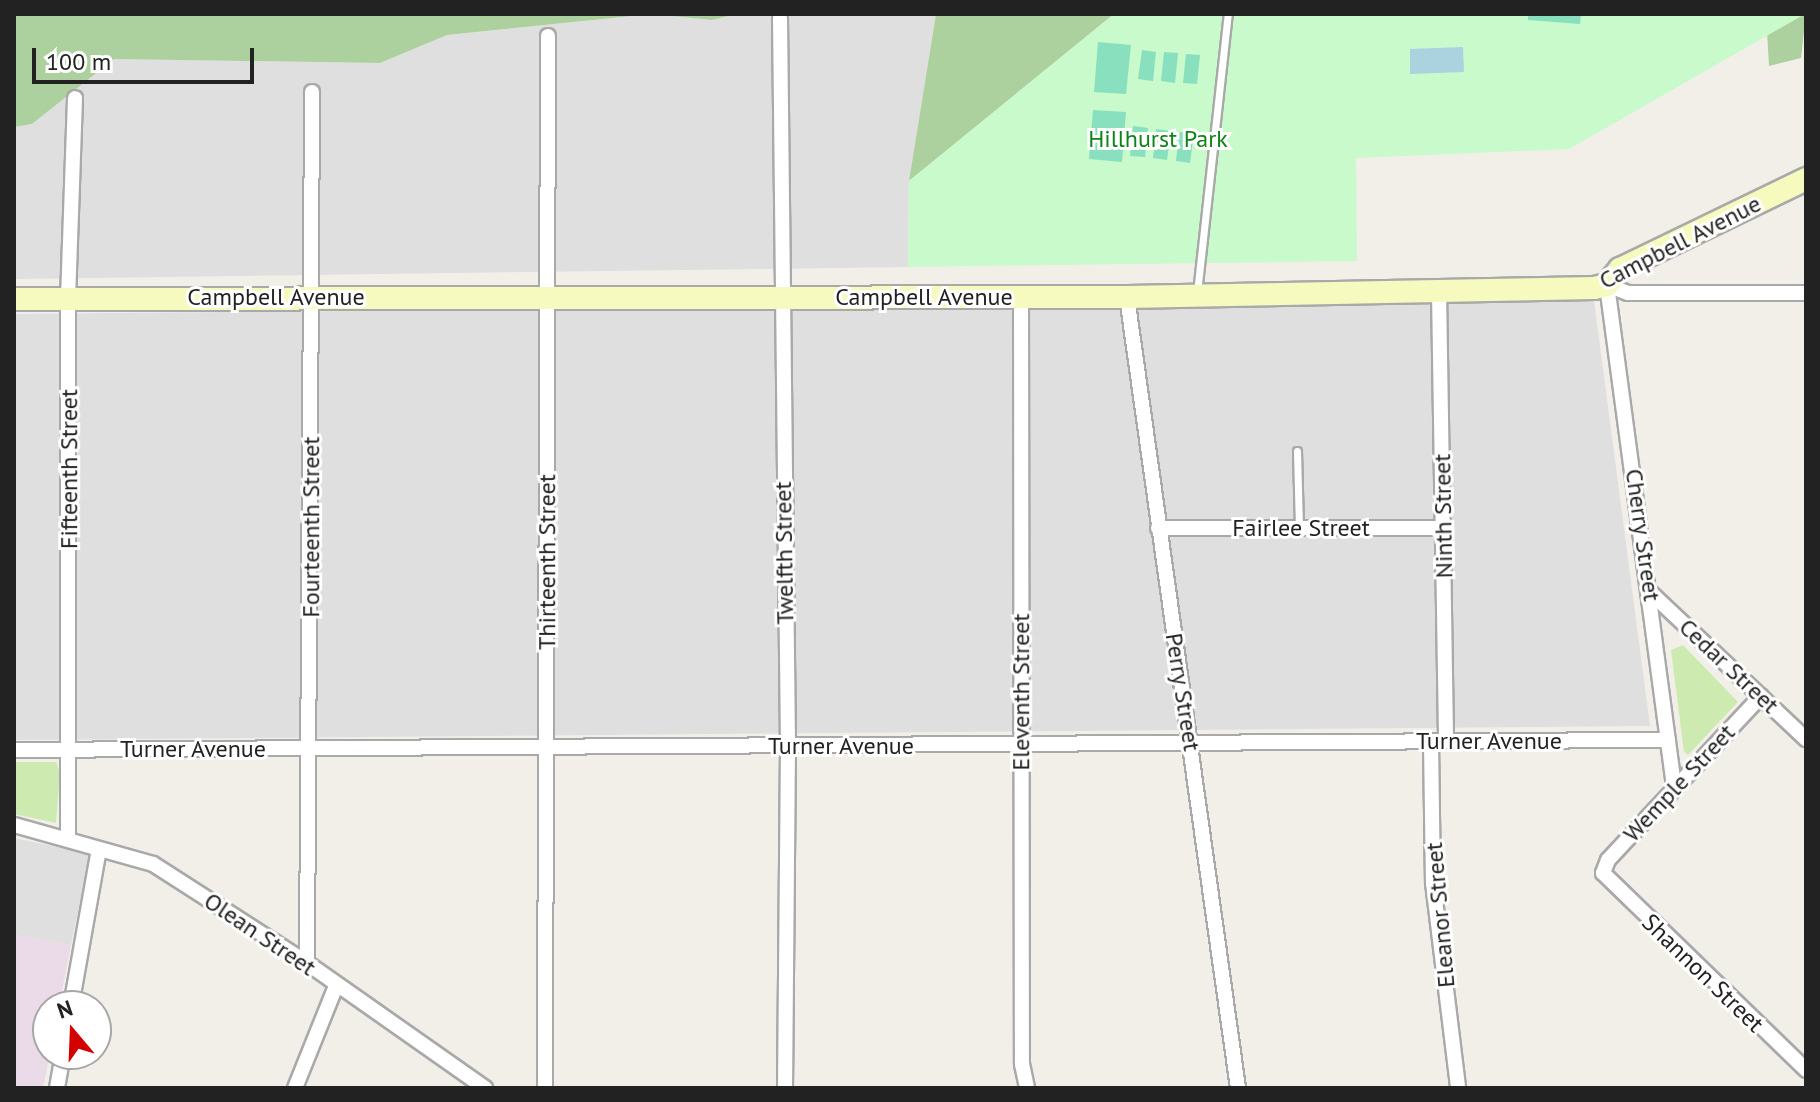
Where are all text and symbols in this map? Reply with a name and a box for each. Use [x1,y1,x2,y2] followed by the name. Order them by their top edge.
[36,32,258,82] scale bar
[46,46,111,77] text: 100 m
[1088,125,1228,153] park label: Hillhurst Park
[1594,189,1766,295] street label: Campbell Avenue
[187,283,365,311] street label: Campbell Avenue
[835,283,1013,311] street label: Campbell Avenue
[55,389,83,549] street label: Fifteenth Street
[297,436,325,618] street label: Fourteenth Street
[1428,453,1458,579] street label: Ninth Street
[1619,467,1667,603] street label: Cherry Street
[533,474,561,650] street label: Thirteenth Street
[768,481,800,625] street label: Twelfth Street
[1232,514,1370,542] street label: Fairlee Street
[1007,613,1035,771] street label: Eleventh Street
[1673,613,1785,719] street label: Cedar Street
[1159,631,1207,753] street label: Perry Street
[1617,718,1741,848] street label: Wemple Street
[1416,727,1562,755] street label: Turner Avenue
[768,732,914,760] street label: Turner Avenue
[120,735,266,763] street label: Turner Avenue
[1419,841,1461,989] street label: Eleanor Street
[199,886,321,982] street label: Olean Street
[1636,908,1770,1038] street label: Shannon Street
[32,990,112,1070] north arrow
[53,994,76,1025] text: N

